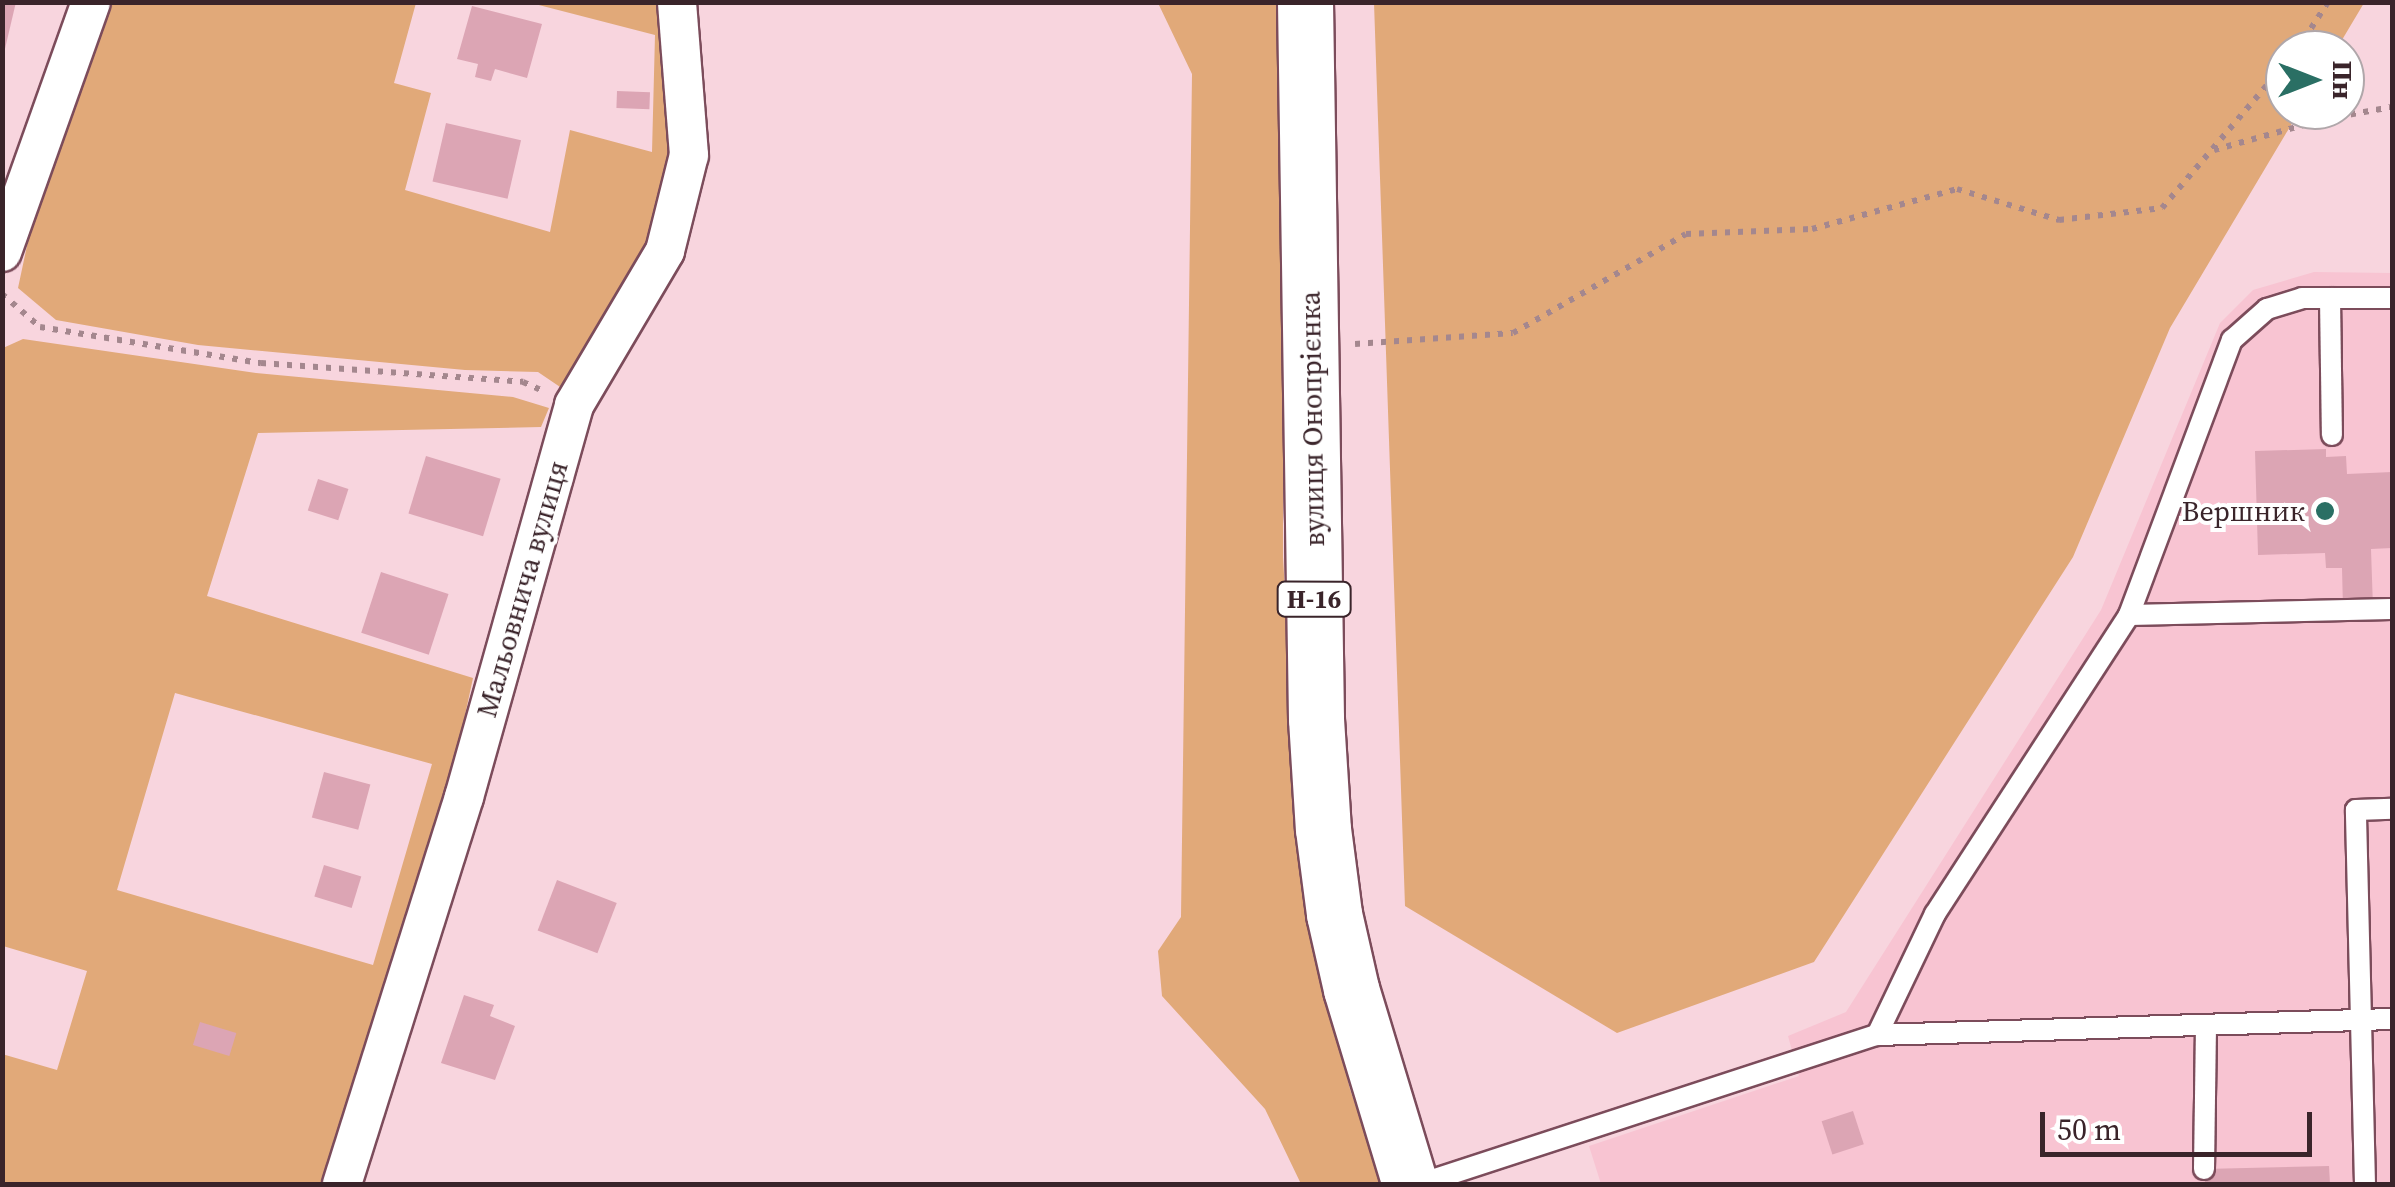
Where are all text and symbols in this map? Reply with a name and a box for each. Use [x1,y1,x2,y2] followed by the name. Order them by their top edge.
[2265,30,2365,130] north arrow
[2324,60,2362,100] text: Пн
[1293,291,1331,547] street label: вулиця Онопрієнка
[469,457,575,721] street label: Мальовнича вулиця
[2182,494,2305,528] place label: Вершник
[2314,500,2336,522] marker: Вершник
[1276,579,1352,619] road number: Н-16
[2045,1092,2318,1154] scale bar
[2057,1109,2121,1150] text: 50 m

